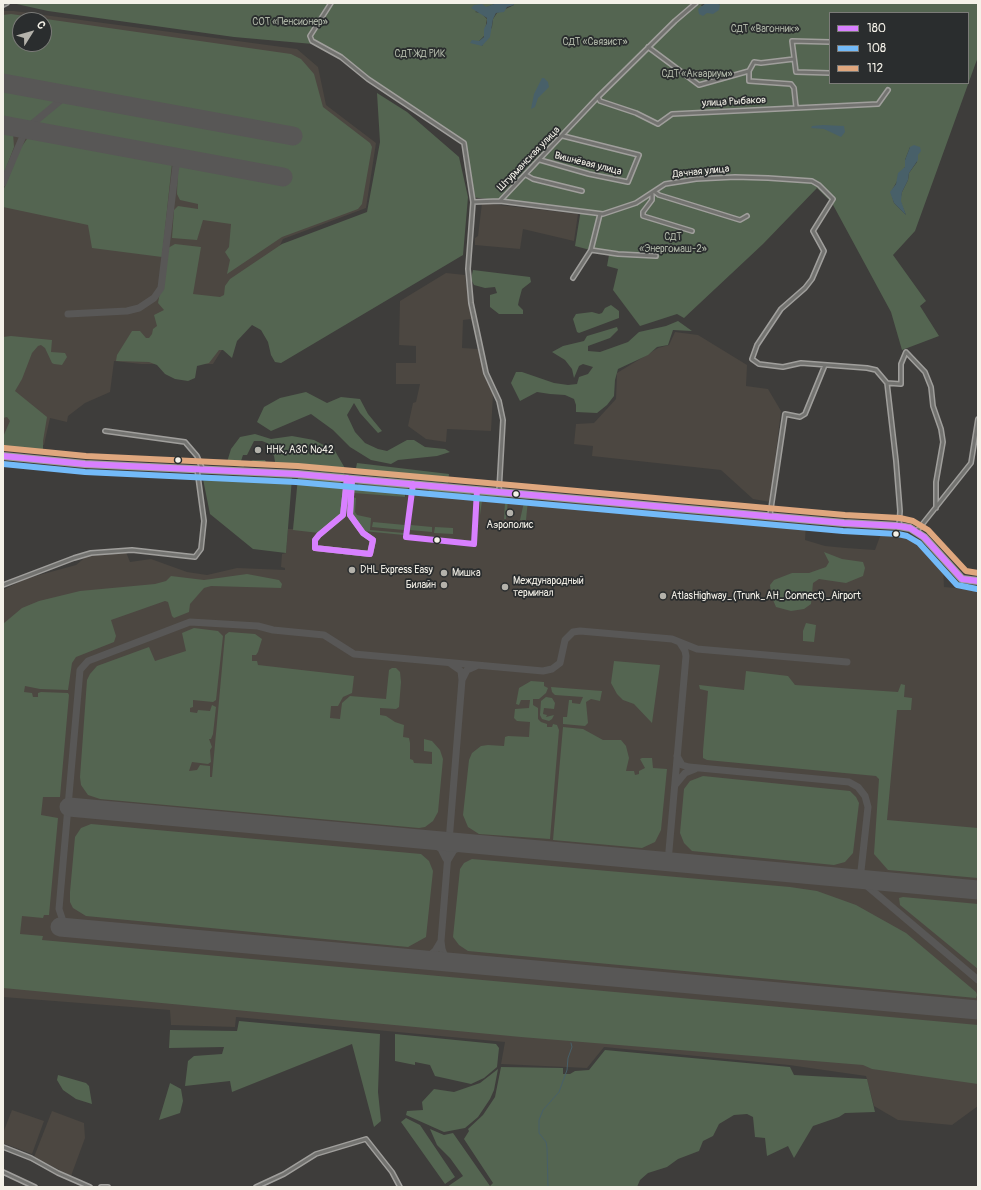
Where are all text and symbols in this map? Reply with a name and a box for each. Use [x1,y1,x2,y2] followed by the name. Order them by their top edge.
[12,12,52,52] north arrow
[829,12,969,84] legend
[252,16,328,28] park label: СОТ «Пенсионер»
[34,18,48,32] text: С
[867,21,886,36] text: 180
[731,23,799,35] park label: СДТ «Вагонник»
[563,36,627,48] park label: СДТ «Связист»
[867,41,886,56] text: 108
[395,48,445,60] park label: СДТ ЖД РИК
[867,61,883,76] text: 112
[661,68,733,80] park label: СДТ «Аквариум»
[702,94,766,110] street label: улица Рыбаков
[495,124,563,194] street label: Штурманская улица
[553,150,623,178] street label: Вишнёвая улица
[672,163,730,181] street label: Дачная улица
[639,231,707,254] park label: СДТ «Энергомаш-2»
[266,444,333,456] place label: ННК, АЗС №42
[253,445,263,455] marker: ННК, АЗС №42
[173,455,183,465] unlabelled marker
[511,489,521,499] unlabelled marker
[505,508,515,518] marker: Аэрополис
[486,519,534,531] place label: Аэрополис
[891,529,901,539] unlabelled marker
[432,535,442,545] unlabelled marker
[360,564,433,576] place label: DHL Express Easy
[347,565,357,575] marker: DHL Express Easy
[452,567,481,579] place label: Мишка
[439,568,449,578] marker: Мишка
[513,575,584,598] place label: Международный терминал
[406,579,436,591] place label: Билайн
[439,580,449,590] marker: Билайн
[500,582,510,592] marker: Международный терминал
[671,590,861,602] place label: AtlasHighway_(Trunk_AH_Connect)_Airport
[658,591,668,601] marker: AtlasHighway_(Trunk_AH_Connect)_Airport

